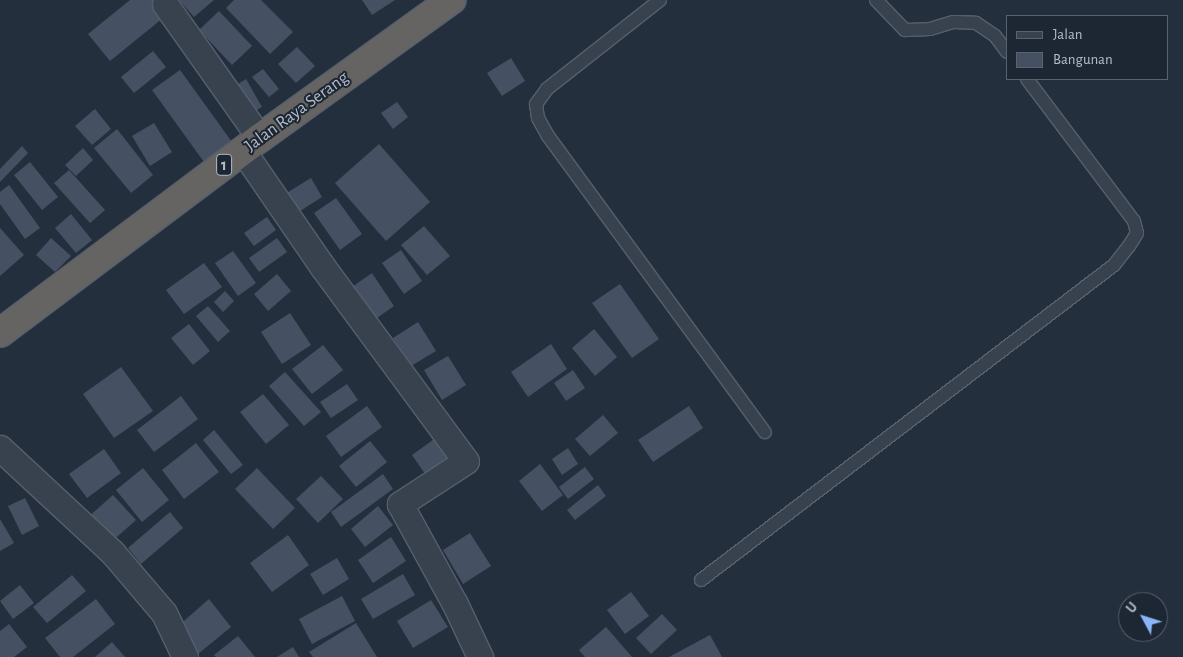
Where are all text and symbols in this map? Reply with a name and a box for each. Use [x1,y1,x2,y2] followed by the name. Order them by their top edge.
[1006,15,1168,80] legend
[1053,27,1083,42] text: Jalan
[1053,52,1113,67] text: Bangunan
[241,67,353,157] street label: Jalan Raya Serang
[215,152,233,178] road number: 1
[1118,592,1168,642] north arrow
[1124,600,1141,616] text: U

